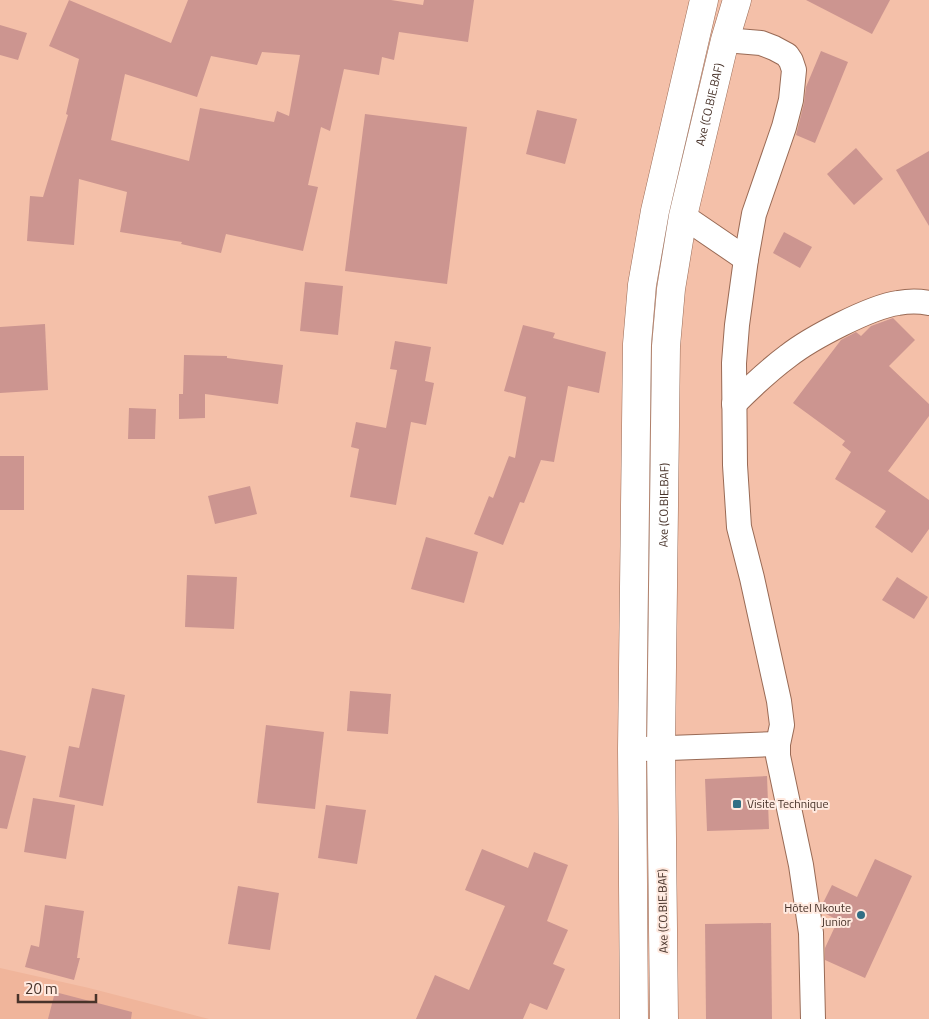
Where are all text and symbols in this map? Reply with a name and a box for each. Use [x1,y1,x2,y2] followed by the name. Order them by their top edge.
[690,61,728,148] street label: Axe (CO.BIE.BAF)
[653,463,674,547] street label: Axe (CO.BIE.BAF)
[747,794,829,813] place label: Visite Technique
[731,798,743,810] marker: Visite Technique
[652,869,673,953] street label: Axe (CO.BIE.BAF)
[784,898,851,931] place label: Hôtel Nkoute Junior
[855,909,867,921] marker: Hôtel Nkoute Junior
[18,972,95,1004] scale bar
[25,977,58,1000] text: 20 m

